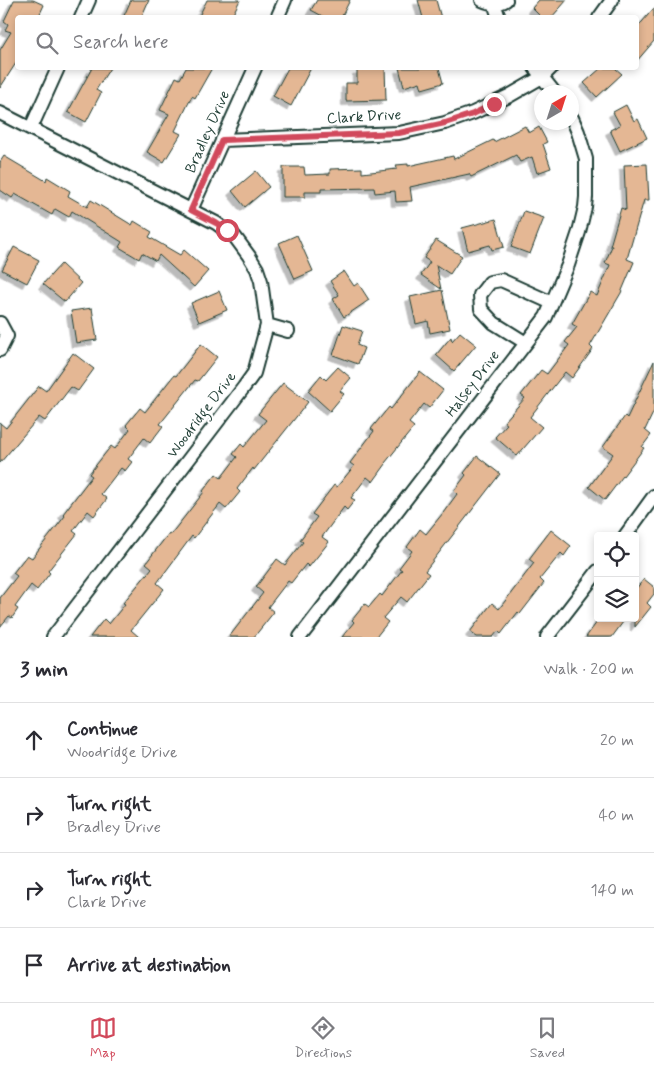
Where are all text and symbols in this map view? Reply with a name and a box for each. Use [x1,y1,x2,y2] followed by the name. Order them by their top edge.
[15,15,639,70] search box
[33,29,61,57] icon: search
[73,30,169,55] text: Search here
[534,85,579,130] north arrow
[181,87,235,176] street label: Bradley Drive
[483,93,506,116] route end
[326,105,402,129] street label: Clark Drive
[216,219,239,242] route start
[441,346,505,421] street label: Halsey Drive
[163,368,242,463] street label: Woodridge Drive
[594,532,639,622] map controls
[594,532,639,577] button: locate
[594,577,639,622] button: layers
[20,656,68,684] text: 3 min
[543,659,634,680] text: Walk · 200 m
[67,717,138,742] text: Continue
[20,726,48,754] icon: ahead
[600,730,634,751] text: 20 m
[67,742,178,763] text: Woodridge Drive
[67,792,151,817] text: Turn right
[20,801,48,829] icon: right
[598,805,634,826] text: 40 m
[67,817,161,838] text: Bradley Drive
[67,867,151,892] text: Turn right
[20,876,48,904] icon: right
[590,880,634,901] text: 140 m
[67,892,147,913] text: Clark Drive
[20,951,48,979] icon: arrive
[67,953,231,978] text: Arrive at destination
[89,1014,117,1062] tab: Map
[295,1014,352,1062] tab: Directions
[530,1014,565,1062] tab: Saved

